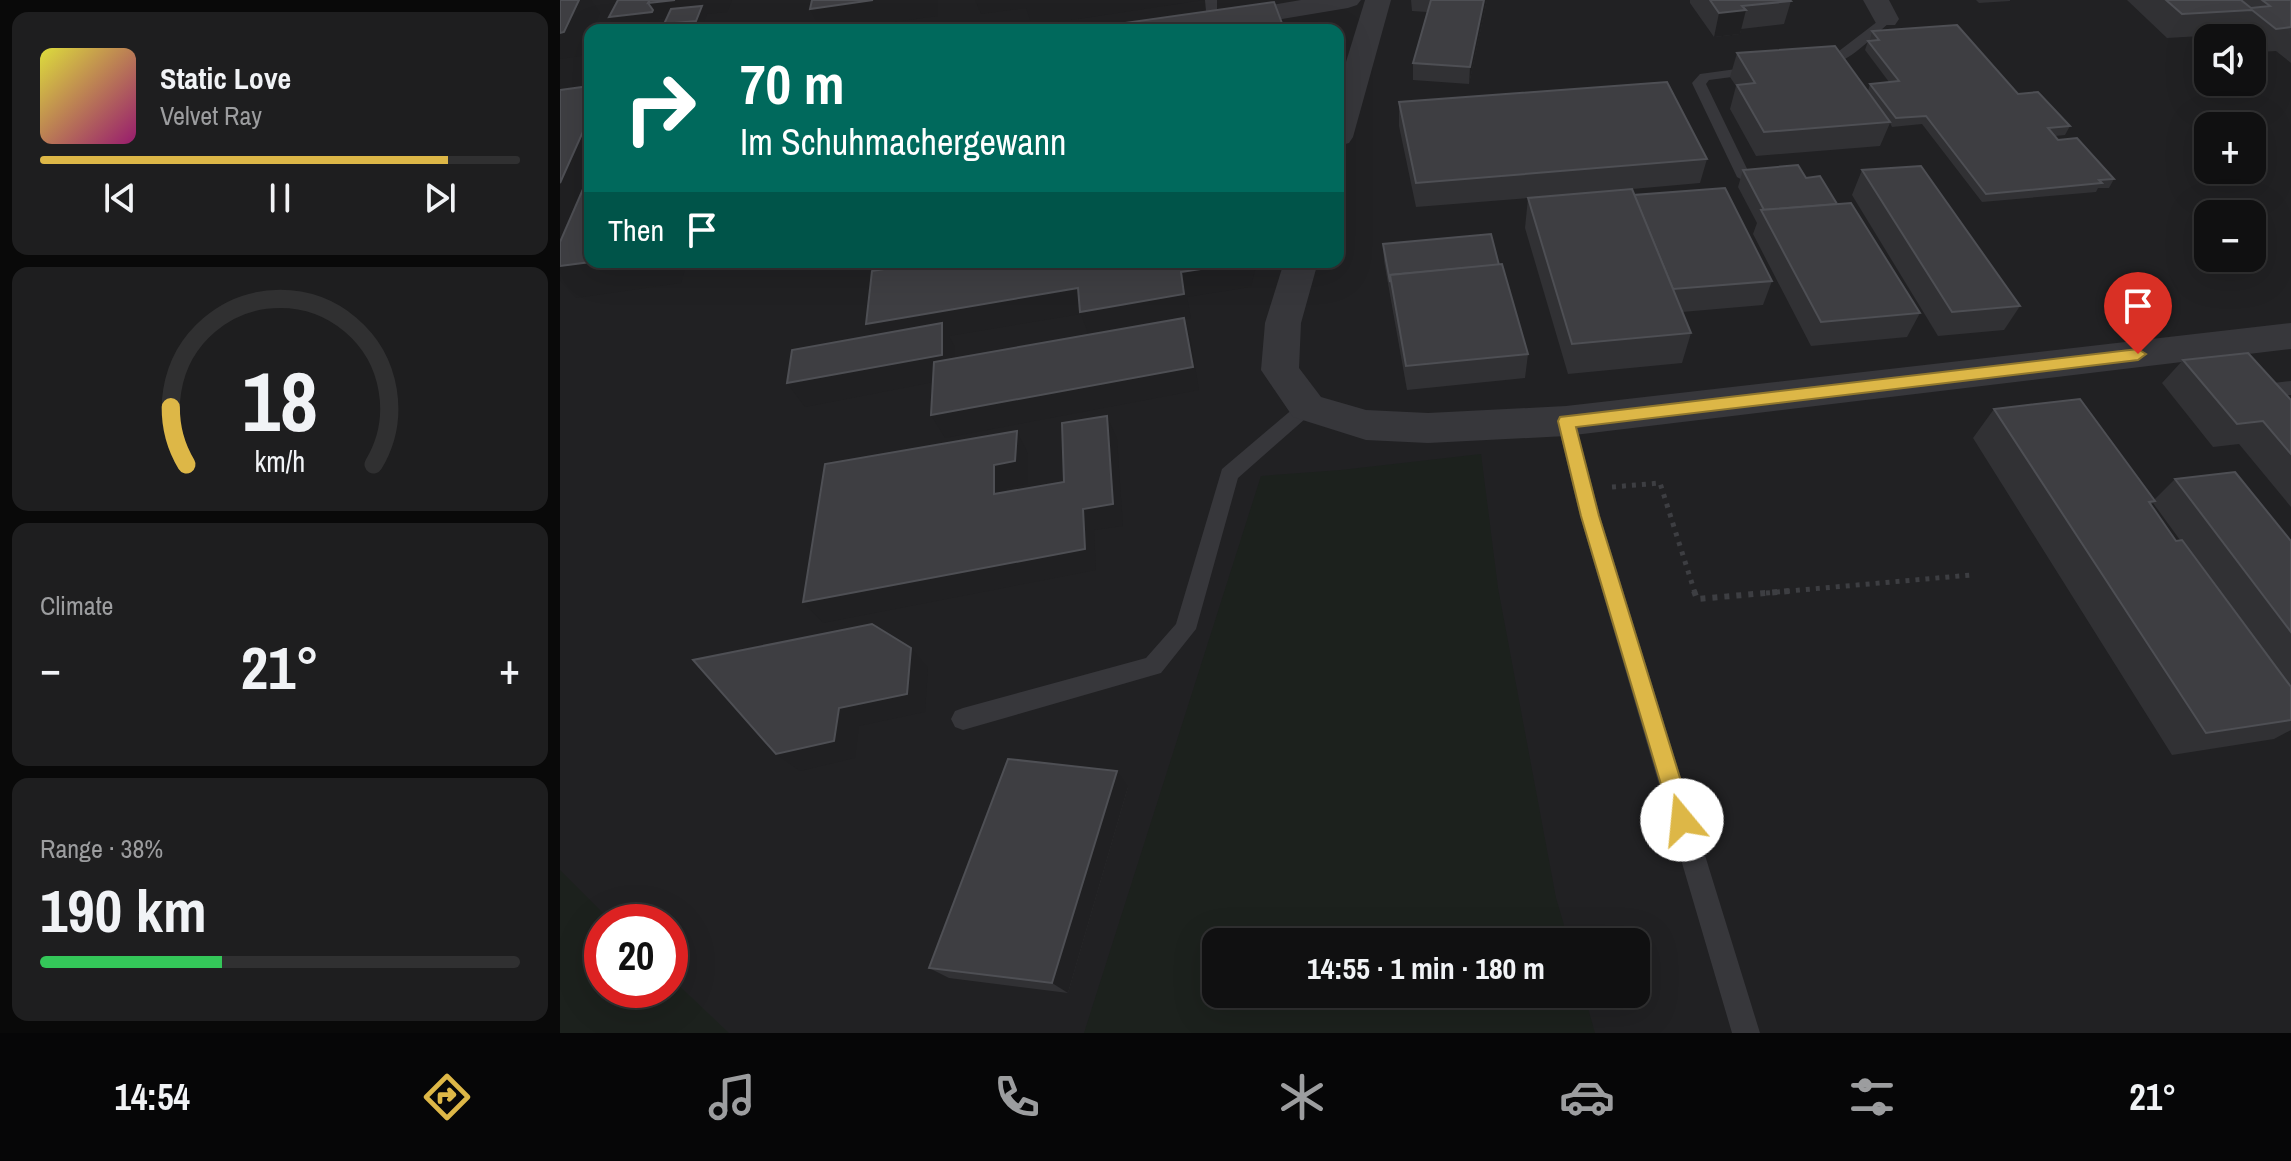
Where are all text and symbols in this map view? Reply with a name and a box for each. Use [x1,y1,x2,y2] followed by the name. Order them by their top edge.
[2194,24,2266,272] map controls
[2194,24,2266,96] button: sound
[740,46,845,121] text: 70 m
[608,56,712,160] icon: right
[160,58,291,98] text: Static Love
[160,98,262,133] text: Velvet Ray
[2194,112,2266,184] button: +
[740,118,1067,166] text: Im Schuhmachergewann
[98,176,142,220] icon: previous
[258,176,302,220] icon: pause
[418,176,462,220] icon: next
[2194,200,2266,272] button: −
[680,208,724,252] icon: arrive
[608,210,664,250] text: Then
[2104,272,2172,354] pin
[2116,284,2160,328] icon: arrive
[242,344,318,456] text: 18
[255,442,305,481] text: km/h
[40,588,113,623] text: Climate
[241,627,319,708] text: 21°
[40,638,61,698] text: −
[499,638,520,698] text: +
[1640,778,1724,862] position arrow
[40,831,163,866] text: Range · 38%
[40,870,207,951] text: 190 km
[584,904,688,1008] speed limit sign: 20
[1307,948,1545,988] text: 14:55 · 1 min · 180 m
[419,1069,475,1125] icon: directions
[704,1069,760,1125] icon: music
[989,1069,1045,1125] icon: phone
[1274,1069,1330,1125] icon: climate
[1559,1069,1615,1125] icon: car
[1844,1069,1900,1125] icon: filters
[115,1073,190,1121] text: 14:54
[2129,1073,2176,1121] text: 21°

